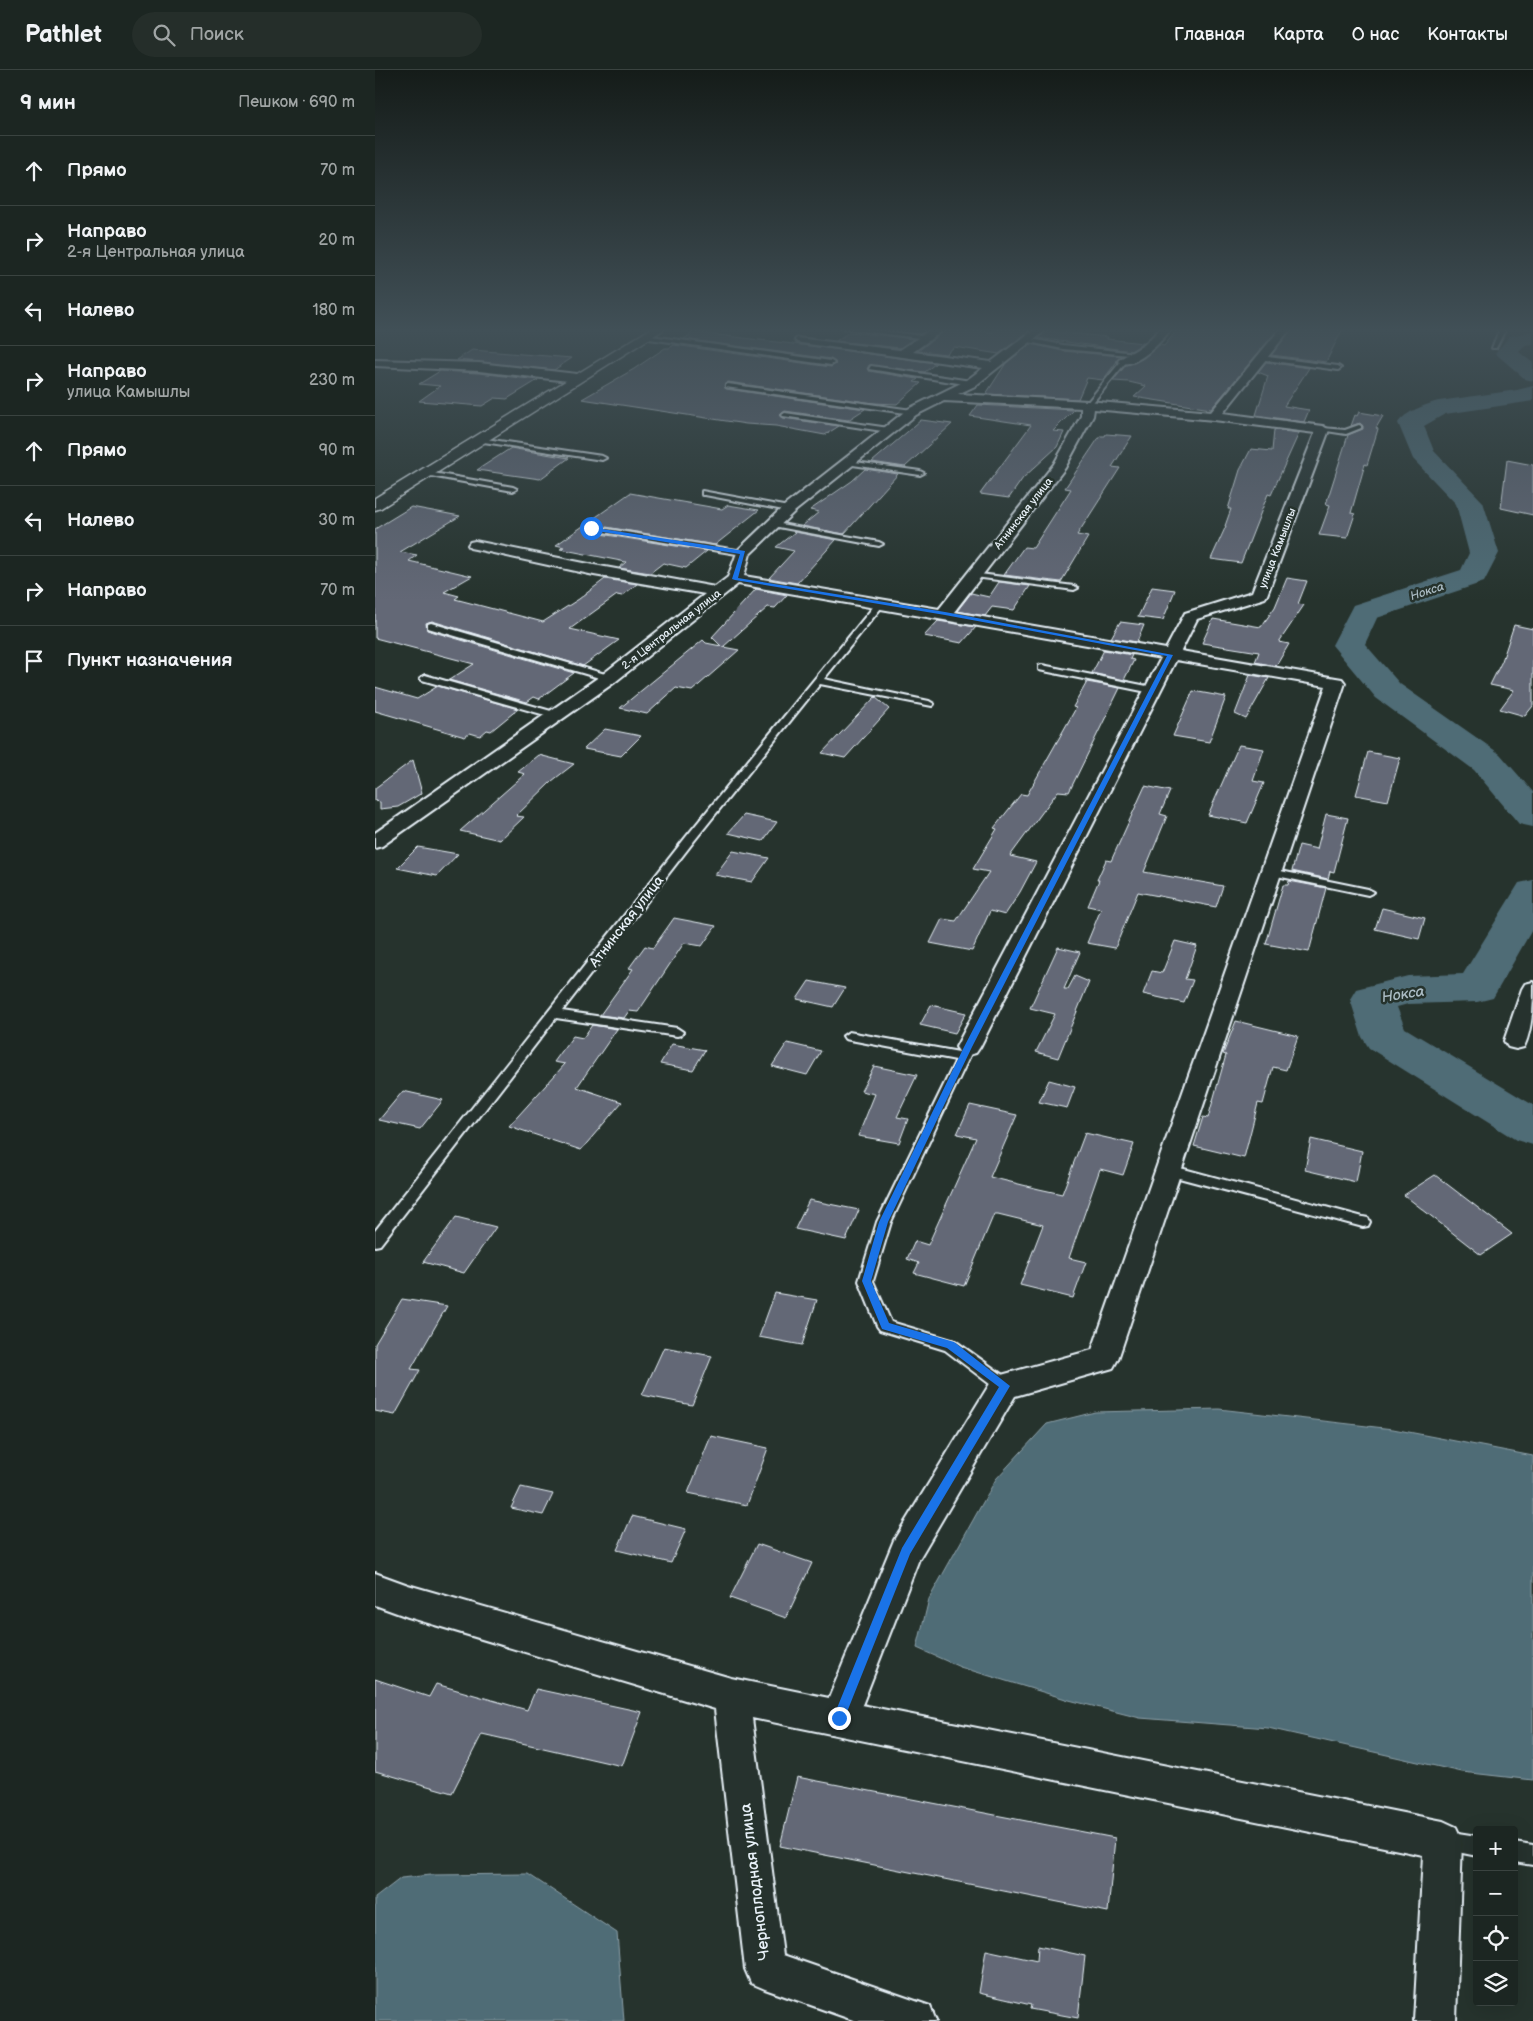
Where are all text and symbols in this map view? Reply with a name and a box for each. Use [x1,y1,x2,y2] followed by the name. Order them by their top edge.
[132,12,482,57] search box
[25,20,102,49] text: Pathlet
[150,21,178,49] icon: search
[190,23,244,46] text: Поиск
[1174,24,1245,45] text: Главная
[1273,24,1324,45] text: Карта
[1352,24,1399,45] text: О нас
[1427,24,1508,45] text: Контакты
[20,90,76,115] text: 9 мин
[238,93,355,112] text: Пешком · 690 m
[20,157,48,185] icon: ahead
[67,159,127,182] text: Прямо
[320,161,355,180] text: 70 m
[67,220,147,243] text: Направо
[20,227,48,255] icon: right
[319,231,355,250] text: 20 m
[67,243,245,262] text: 2-я Центральная улица
[20,297,48,325] icon: left
[67,299,134,322] text: Налево
[313,301,355,320] text: 180 m
[67,360,147,383] text: Направо
[20,367,48,395] icon: right
[309,371,355,390] text: 230 m
[67,383,190,402] text: улица Камышлы
[20,437,48,465] icon: ahead
[67,439,127,462] text: Прямо
[319,441,355,460] text: 90 m
[991,474,1056,553] street label: Атнинская улица
[1256,506,1299,590] street label: улица Камышлы
[20,507,48,535] icon: left
[67,509,134,532] text: Налево
[318,511,355,530] text: 30 m
[580,517,603,540] route start
[20,577,48,605] icon: right
[67,579,147,602] text: Направо
[1408,579,1446,604] water label: Нокса
[320,581,355,600] text: 70 m
[619,586,724,672] street label: 2-я Центральная улица
[20,647,48,675] icon: arrive
[67,649,232,672] text: Пункт назначения
[585,872,668,971] street label: Атнинская улица
[1380,982,1426,1007] water label: Нокса
[828,1707,851,1730] route end
[736,1802,775,1961] street label: Черноплодная улица
[1473,1826,1518,2006] map controls
[1473,1826,1518,1871] button: +
[1473,1871,1518,1916] button: −
[1473,1916,1518,1961] button: locate
[1473,1961,1518,2006] button: layers

